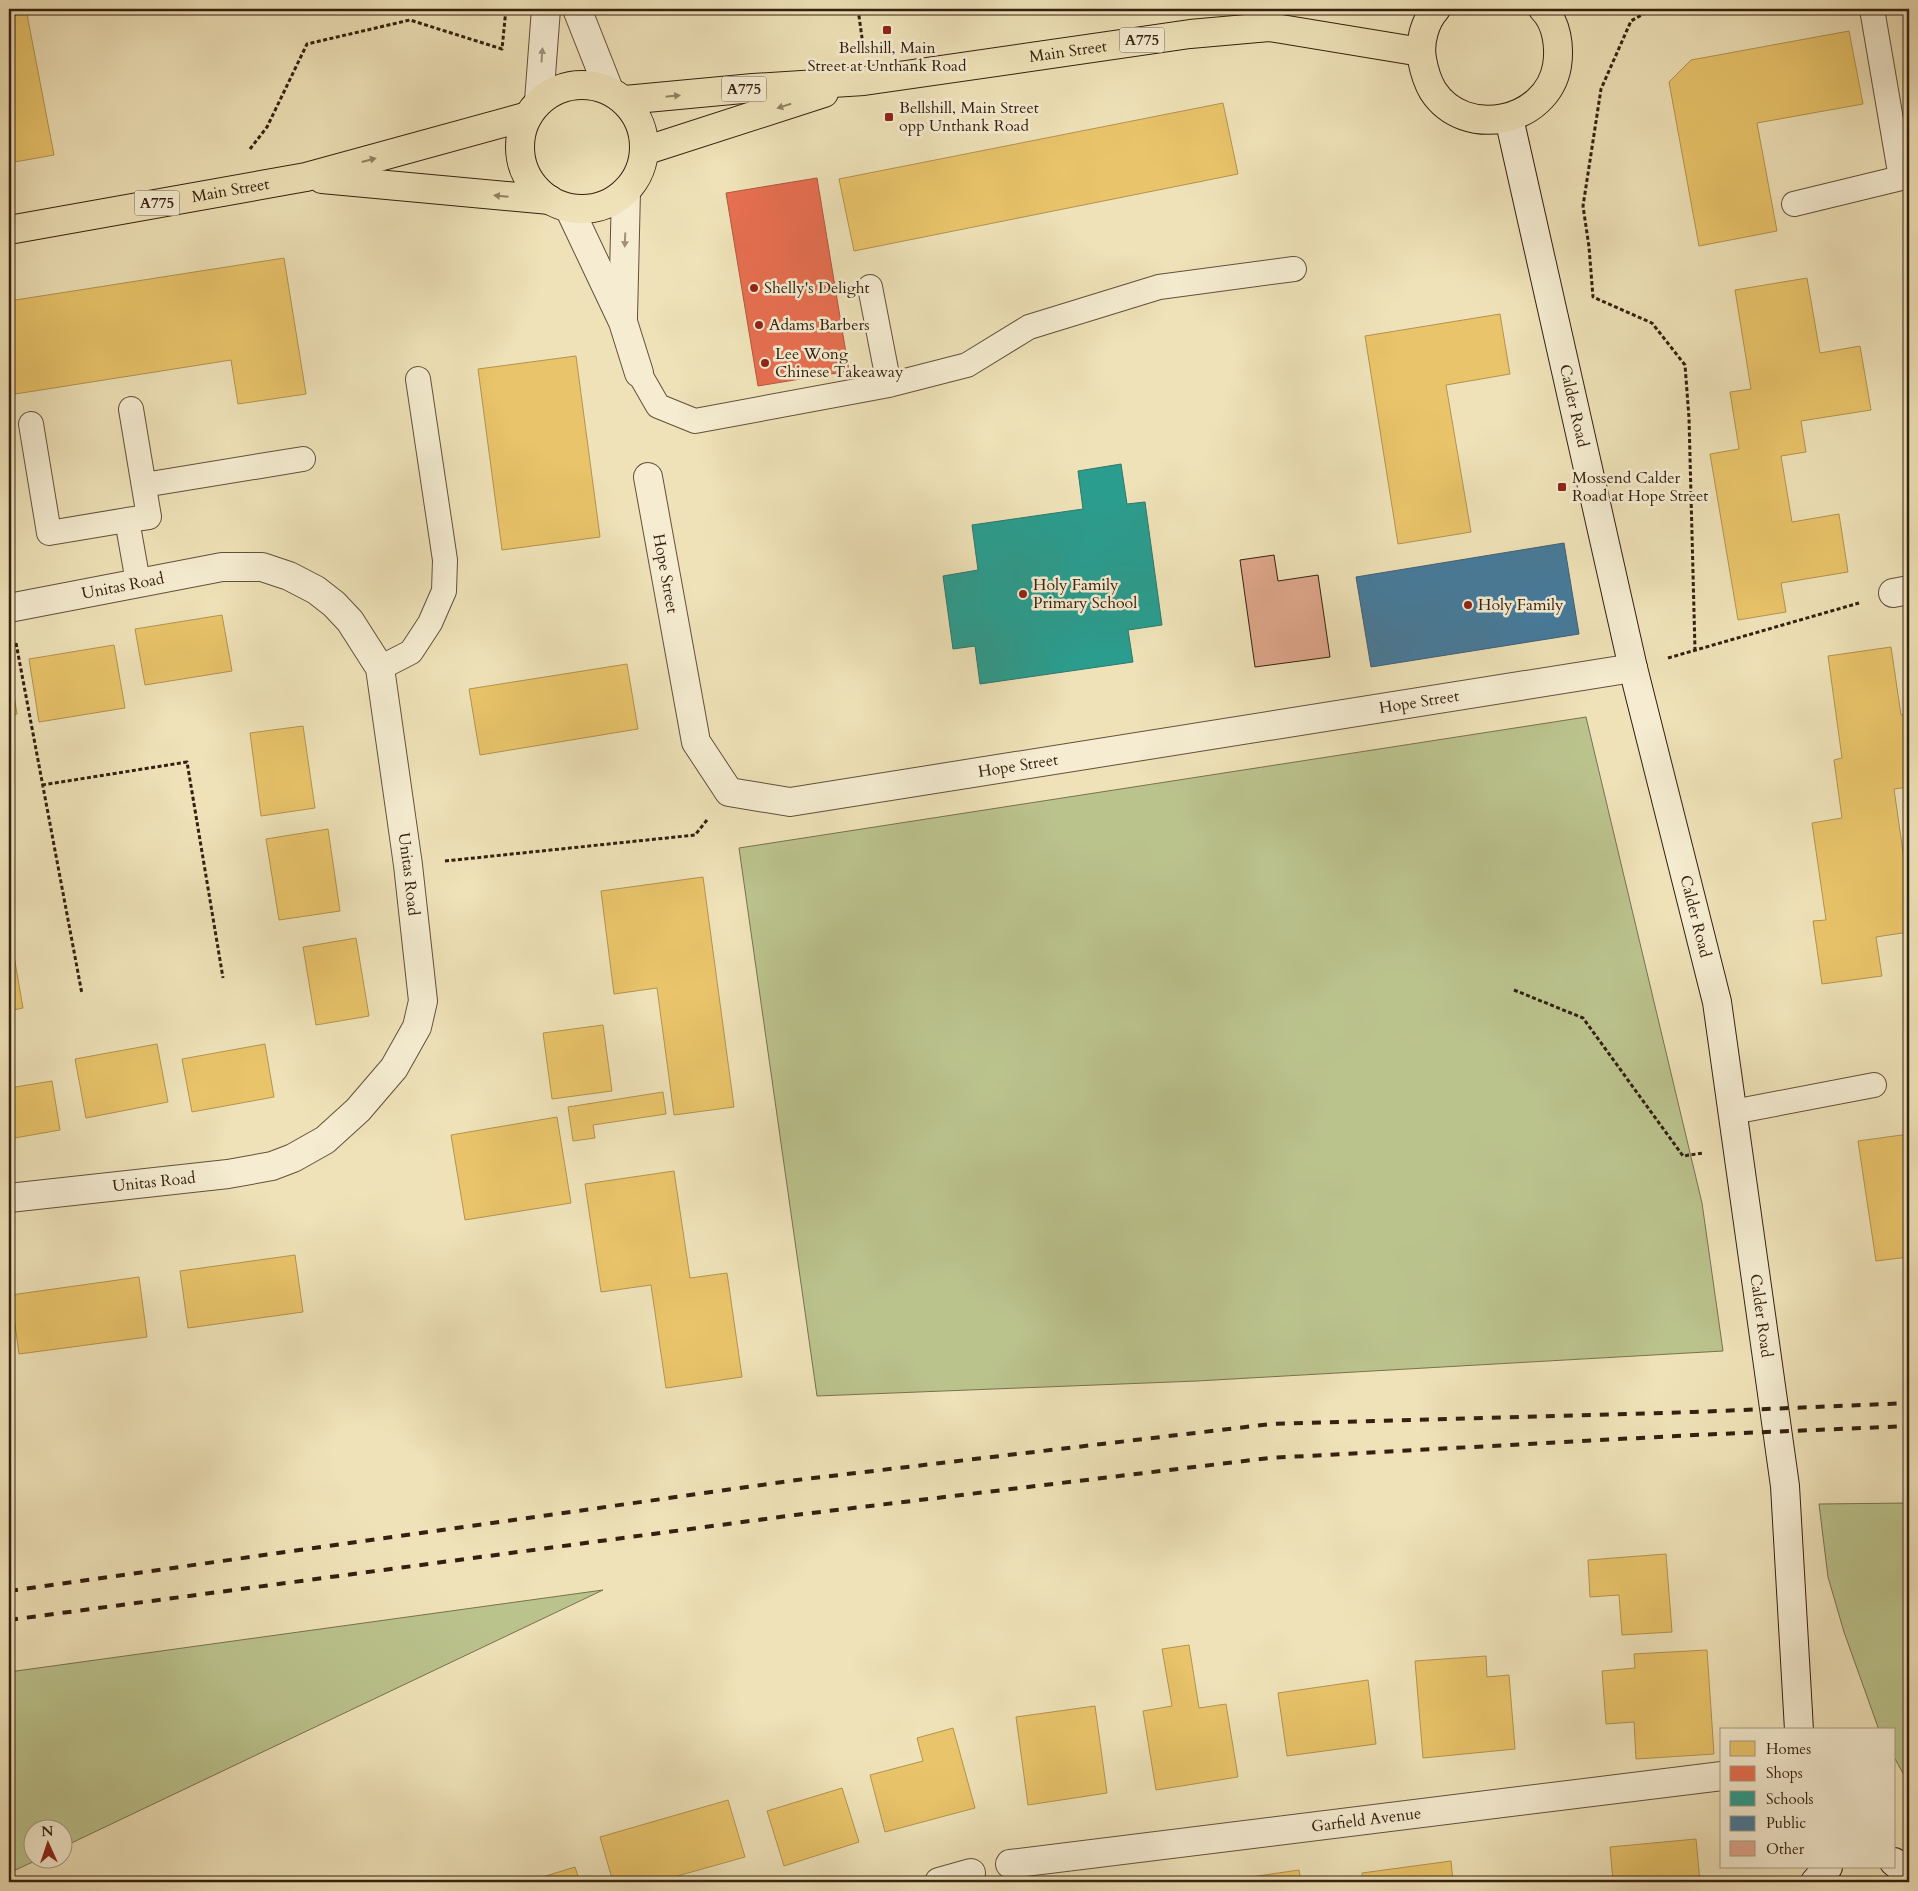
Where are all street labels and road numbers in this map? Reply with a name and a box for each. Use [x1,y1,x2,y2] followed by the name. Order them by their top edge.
[1120,28,1164,52] road number: A775
[1028,35,1108,68] street label: Main Street
[722,76,766,102] road number: A775
[190,173,271,208] street label: Main Street
[134,190,180,216] road number: A775
[1554,362,1594,450] street label: Calder Road
[647,532,683,615] street label: Hope Street
[80,567,166,605] street label: Unitas Road
[1378,685,1461,719] street label: Hope Street
[977,749,1060,783] street label: Hope Street
[393,831,425,917] street label: Unitas Road
[1675,873,1717,961] street label: Calder Road
[111,1167,197,1197] street label: Unitas Road
[1744,1272,1778,1359] street label: Calder Road
[1310,1802,1422,1838] street label: Garfield Avenue

